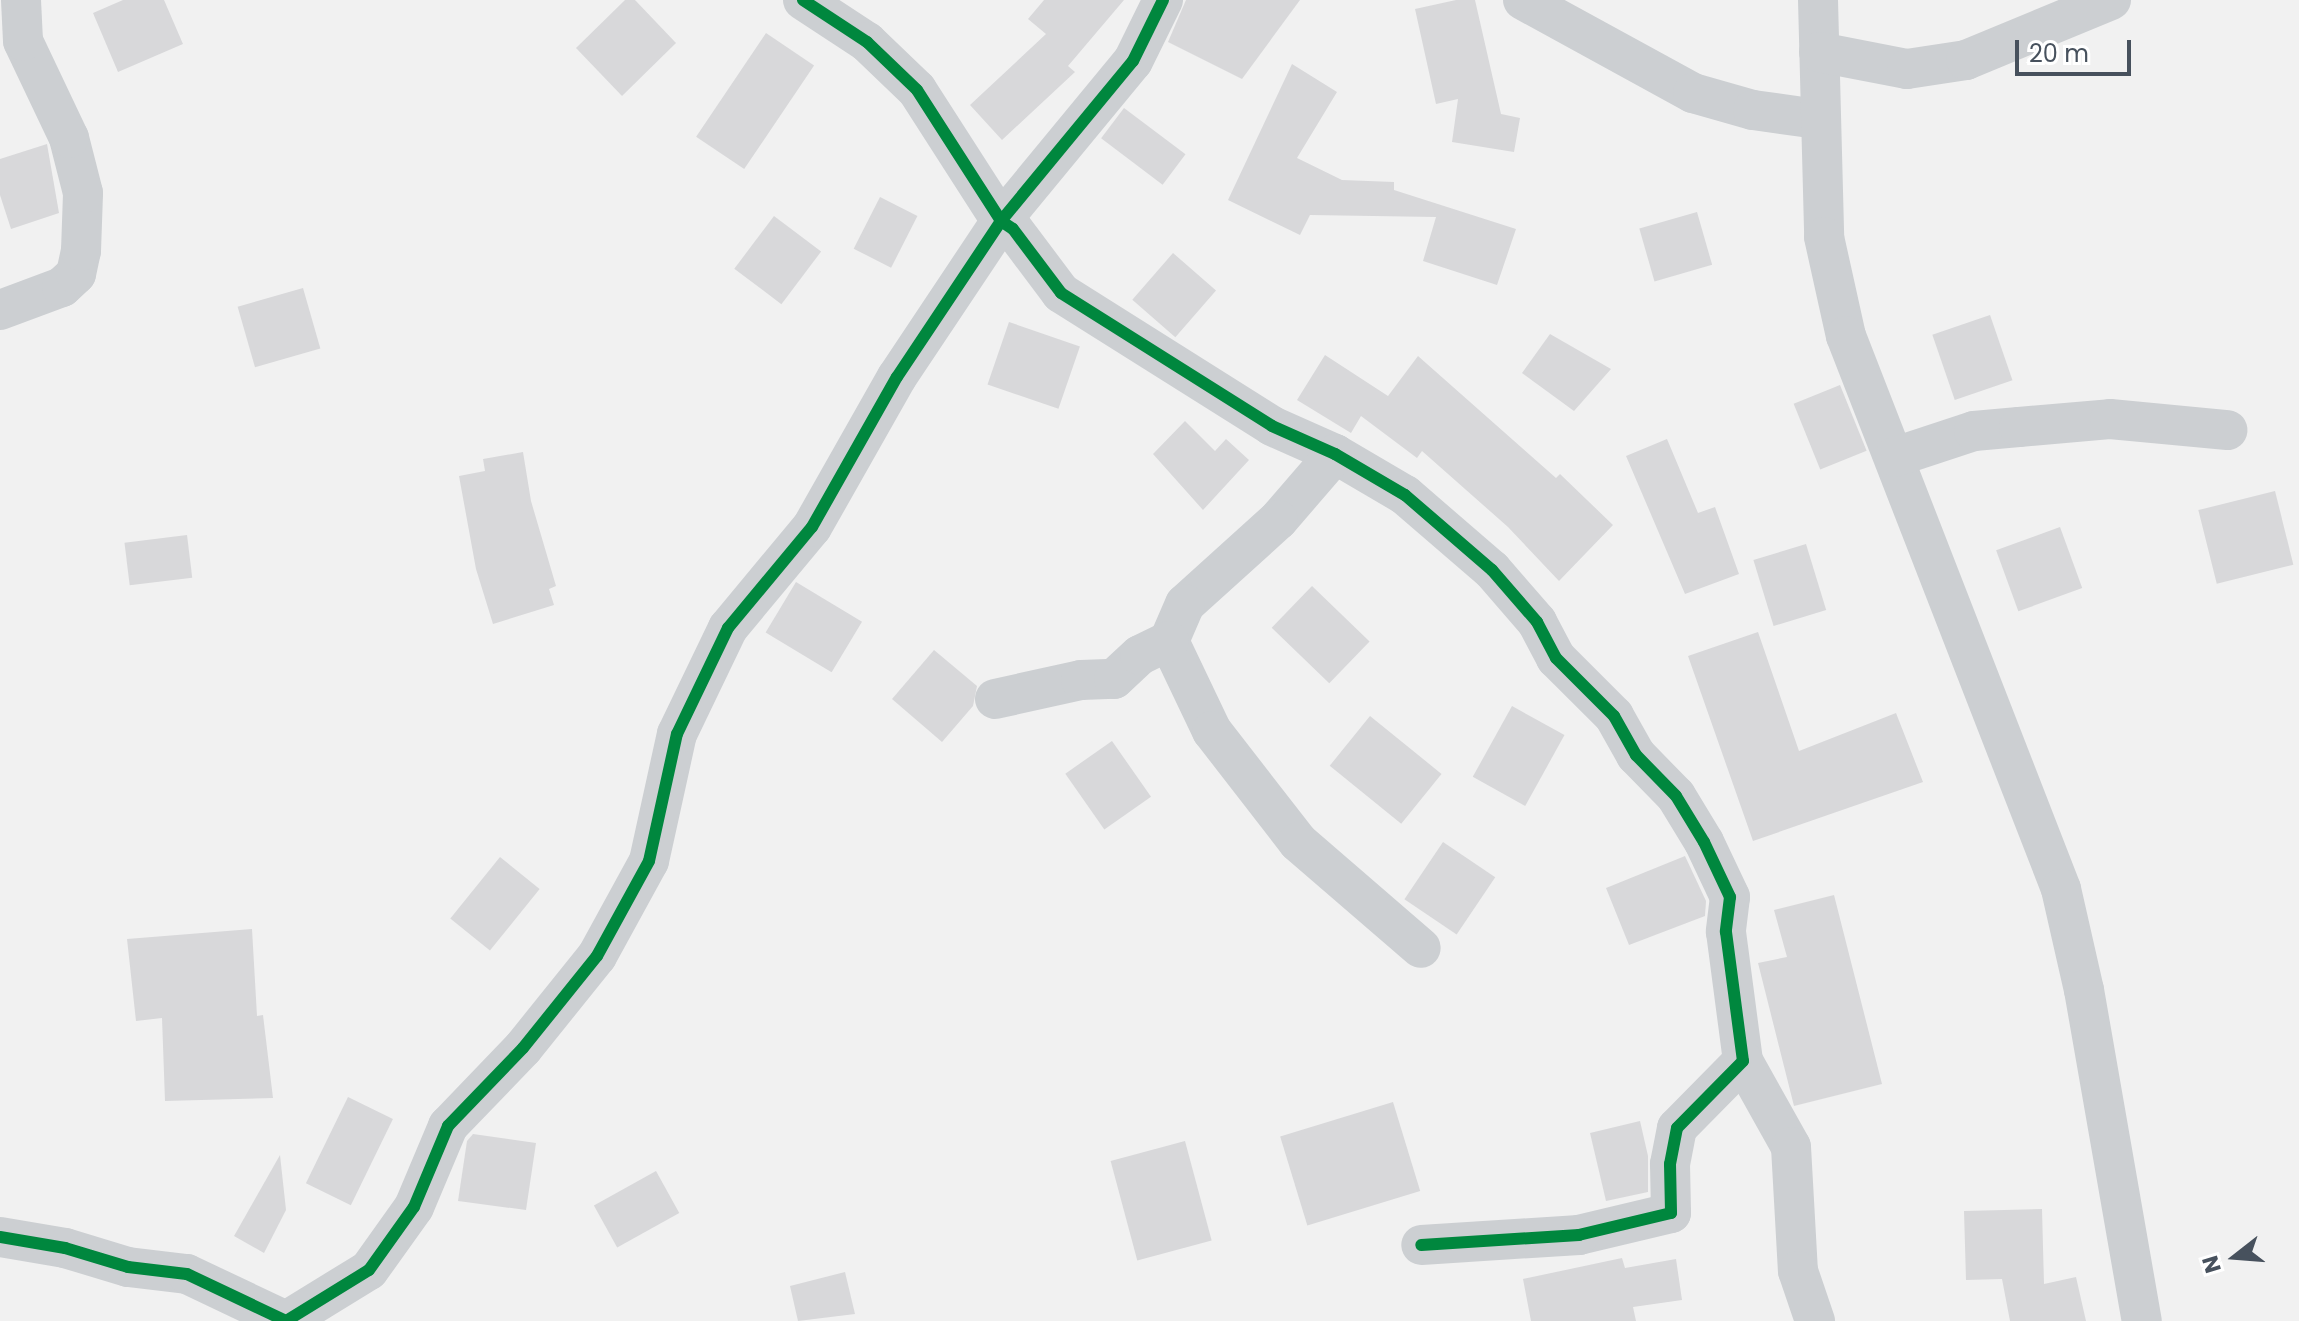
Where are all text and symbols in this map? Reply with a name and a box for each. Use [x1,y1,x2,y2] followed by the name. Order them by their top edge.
[2019,24,2135,74] scale bar
[2029,37,2089,70] text: 20 m
[2195,1217,2275,1297] north arrow
[2194,1252,2229,1277] text: N

